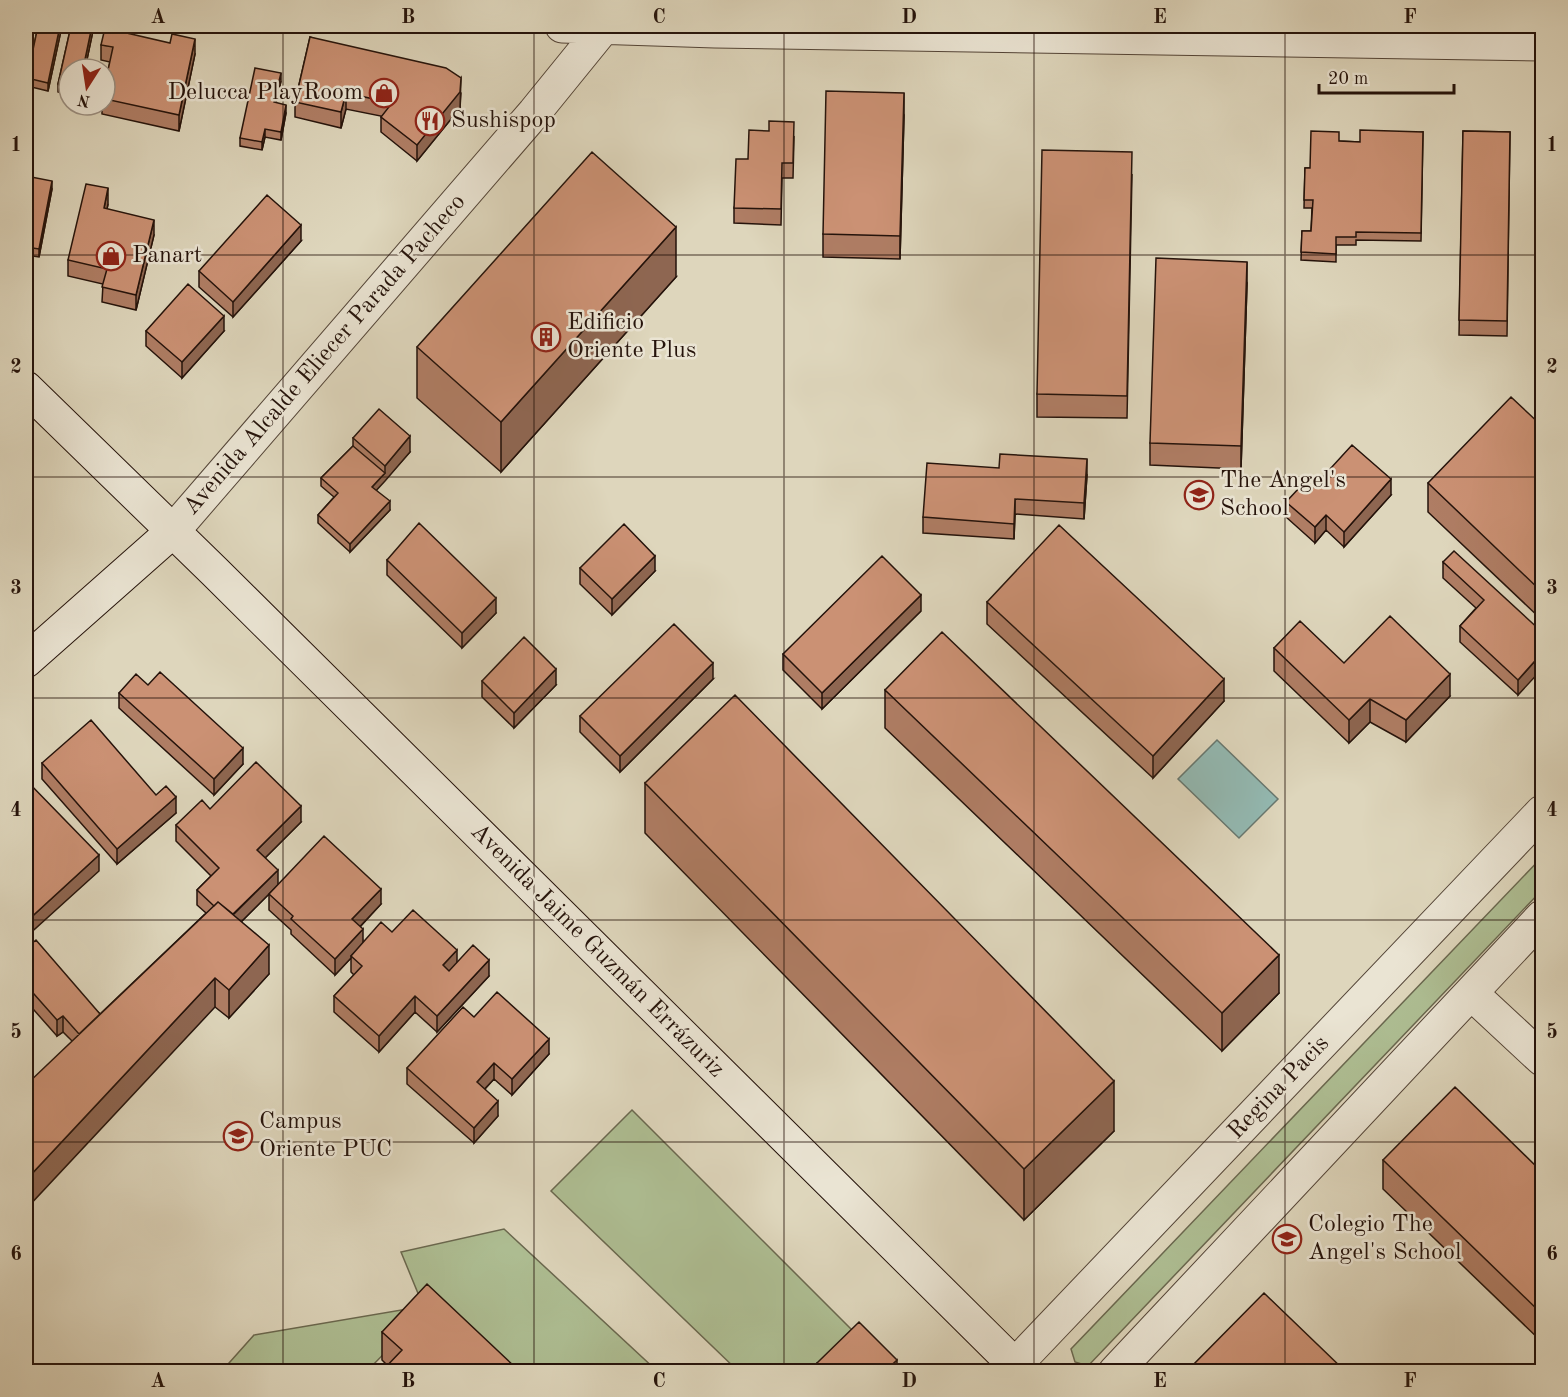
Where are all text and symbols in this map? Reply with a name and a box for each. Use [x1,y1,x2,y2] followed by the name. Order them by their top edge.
[150,8,166,28] text: A
[401,8,415,28] text: B
[652,8,666,28] text: C
[901,8,917,28] text: D
[1153,8,1167,28] text: E
[1403,8,1417,28] text: F
[57,57,117,117] north arrow
[1319,57,1454,95] scale bar
[1328,70,1368,88] text: 20 m
[368,77,400,109] shop icon: Delucca PlayRoom
[167,81,363,105] place label: Delucca PlayRoom
[76,90,92,109] text: N
[414,105,446,137] restaurant icon: Sushispop
[451,109,556,133] place label: Sushispop
[10,136,22,156] text: 1
[1546,136,1558,156] text: 1
[179,190,471,520] street label: Avenida Alcalde Eliecer Parada Pacheco
[95,240,127,272] shop icon: Panart
[132,244,202,268] place label: Panart
[567,311,696,363] place label: Edificio Oriente Plus
[530,321,562,353] building icon: Edificio Oriente Plus
[10,358,22,378] text: 2
[1546,358,1558,378] text: 2
[1220,469,1346,521] place label: The Angel's School
[1183,479,1215,511] school or university icon: The Angel's School
[10,579,22,599] text: 3
[1546,579,1558,599] text: 3
[10,801,22,821] text: 4
[1546,801,1558,821] text: 4
[466,820,728,1082] street label: Avenida Jaime Guzmán Errázuriz
[10,1022,22,1043] text: 5
[1546,1022,1558,1043] text: 5
[1224,1032,1334,1144] street label: Regina Pacis
[259,1110,392,1162] place label: Campus Oriente PUC
[222,1120,254,1152] school or university icon: Campus Oriente PUC
[1308,1213,1461,1265] place label: Colegio The Angel's School
[1271,1223,1303,1255] school or university icon: Colegio The Angel's School
[10,1245,22,1265] text: 6
[1546,1245,1558,1265] text: 6
[150,1372,166,1392] text: A
[401,1372,415,1392] text: B
[652,1372,666,1392] text: C
[901,1372,917,1392] text: D
[1153,1372,1167,1392] text: E
[1403,1372,1417,1392] text: F

